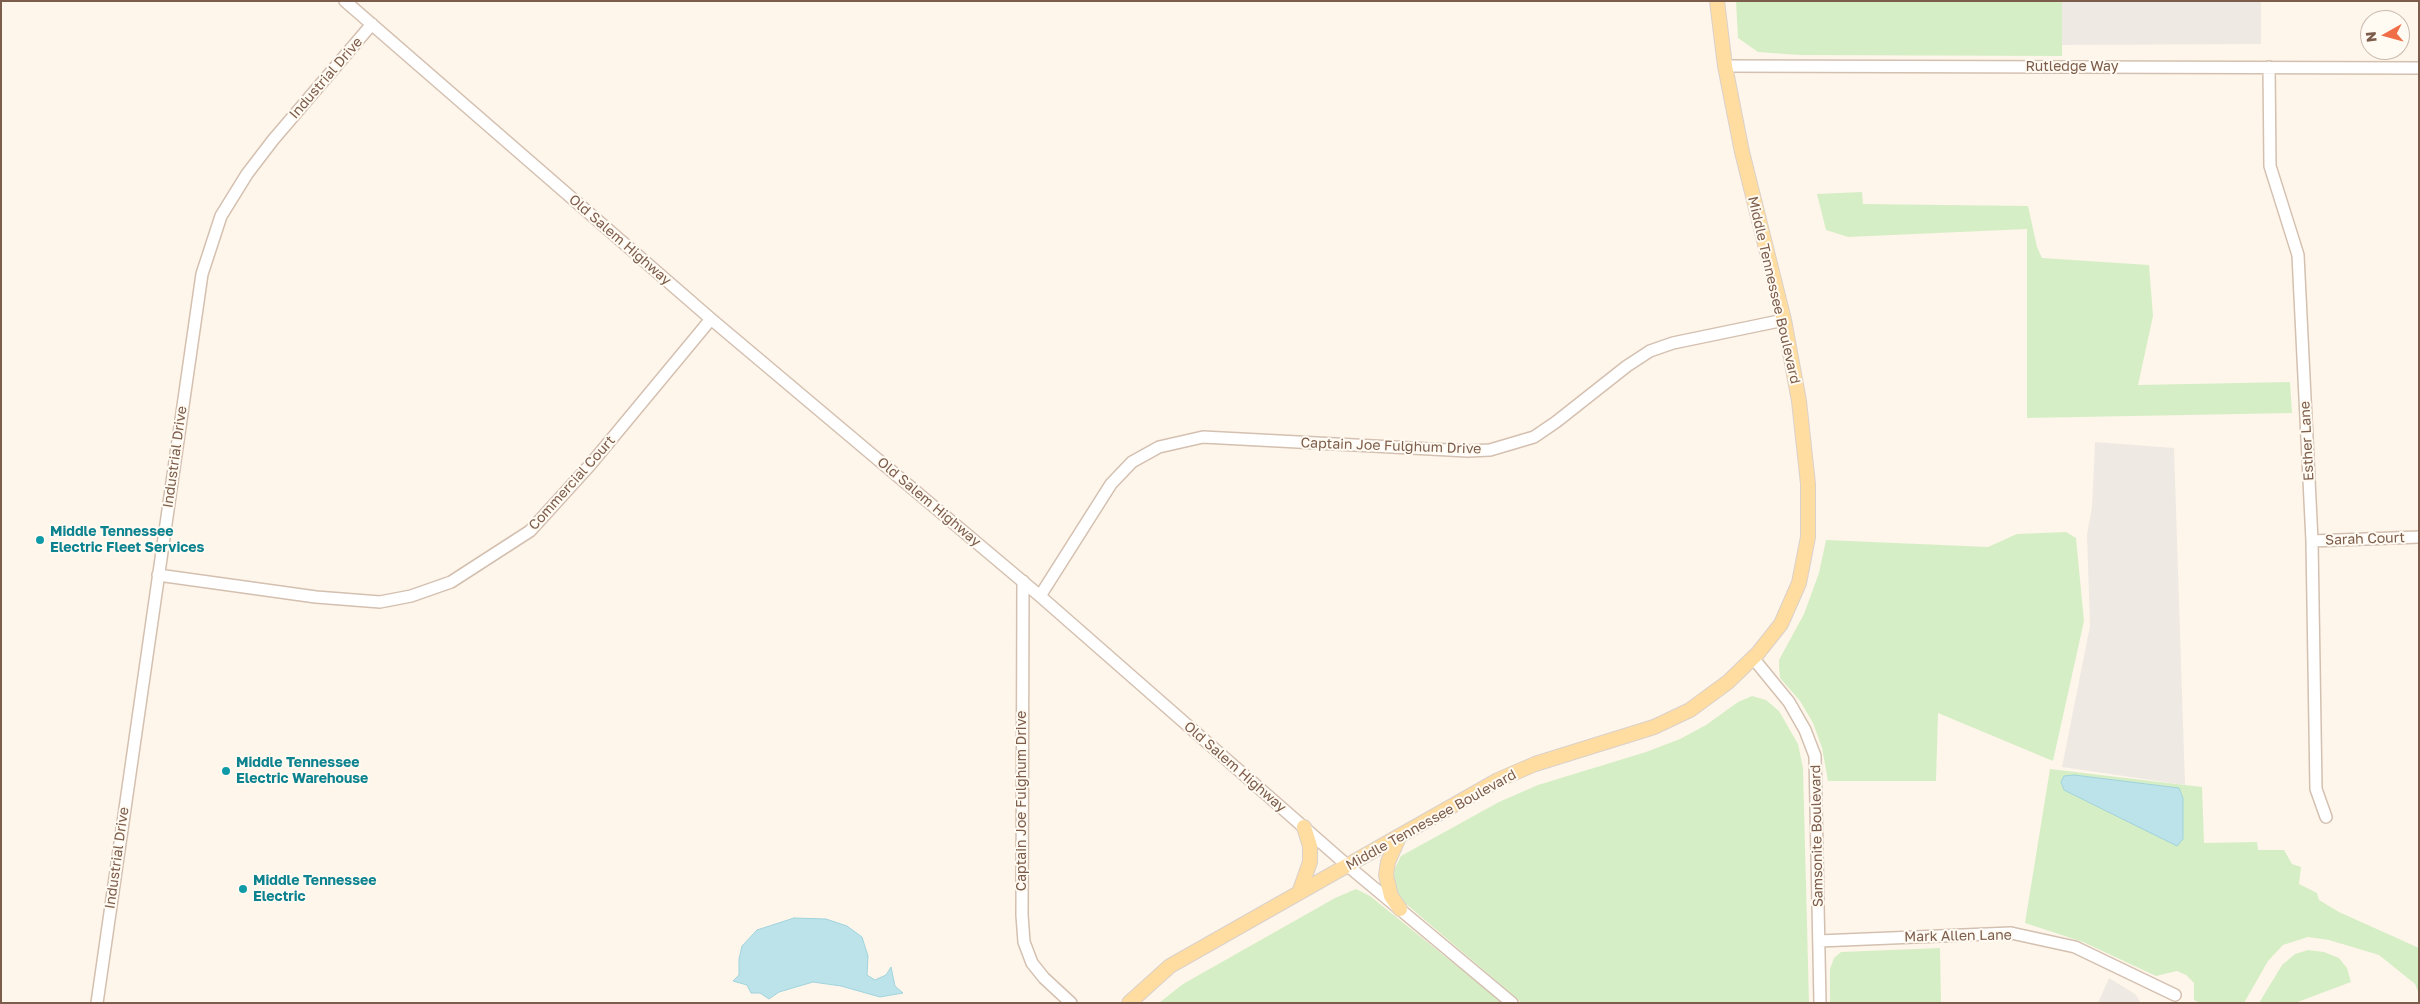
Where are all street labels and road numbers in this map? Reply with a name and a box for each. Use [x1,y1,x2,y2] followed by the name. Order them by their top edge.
[286,34,366,122] street label: Industrial Drive
[2026,59,2118,75] street label: Rutledge Way
[565,191,675,289] street label: Old Salem Highway
[1744,195,1804,385] street label: Middle Tennessee Boulevard
[2297,401,2317,481] street label: Esther Lane
[160,405,190,509] street label: Industrial Drive
[525,432,619,534] street label: Commercial Court
[1300,434,1482,458] street label: Captain Joe Fulghum Drive
[874,454,984,550] street label: Old Salem Highway
[2325,529,2405,549] street label: Sarah Court
[1014,711,1030,891] street label: Captain Joe Fulghum Drive
[1180,718,1290,816] street label: Old Salem Highway
[1807,765,1827,907] street label: Samsonite Boulevard
[1343,766,1519,874] street label: Middle Tennessee Boulevard
[102,806,132,910] street label: Industrial Drive
[1904,927,2012,945] street label: Mark Allen Lane

